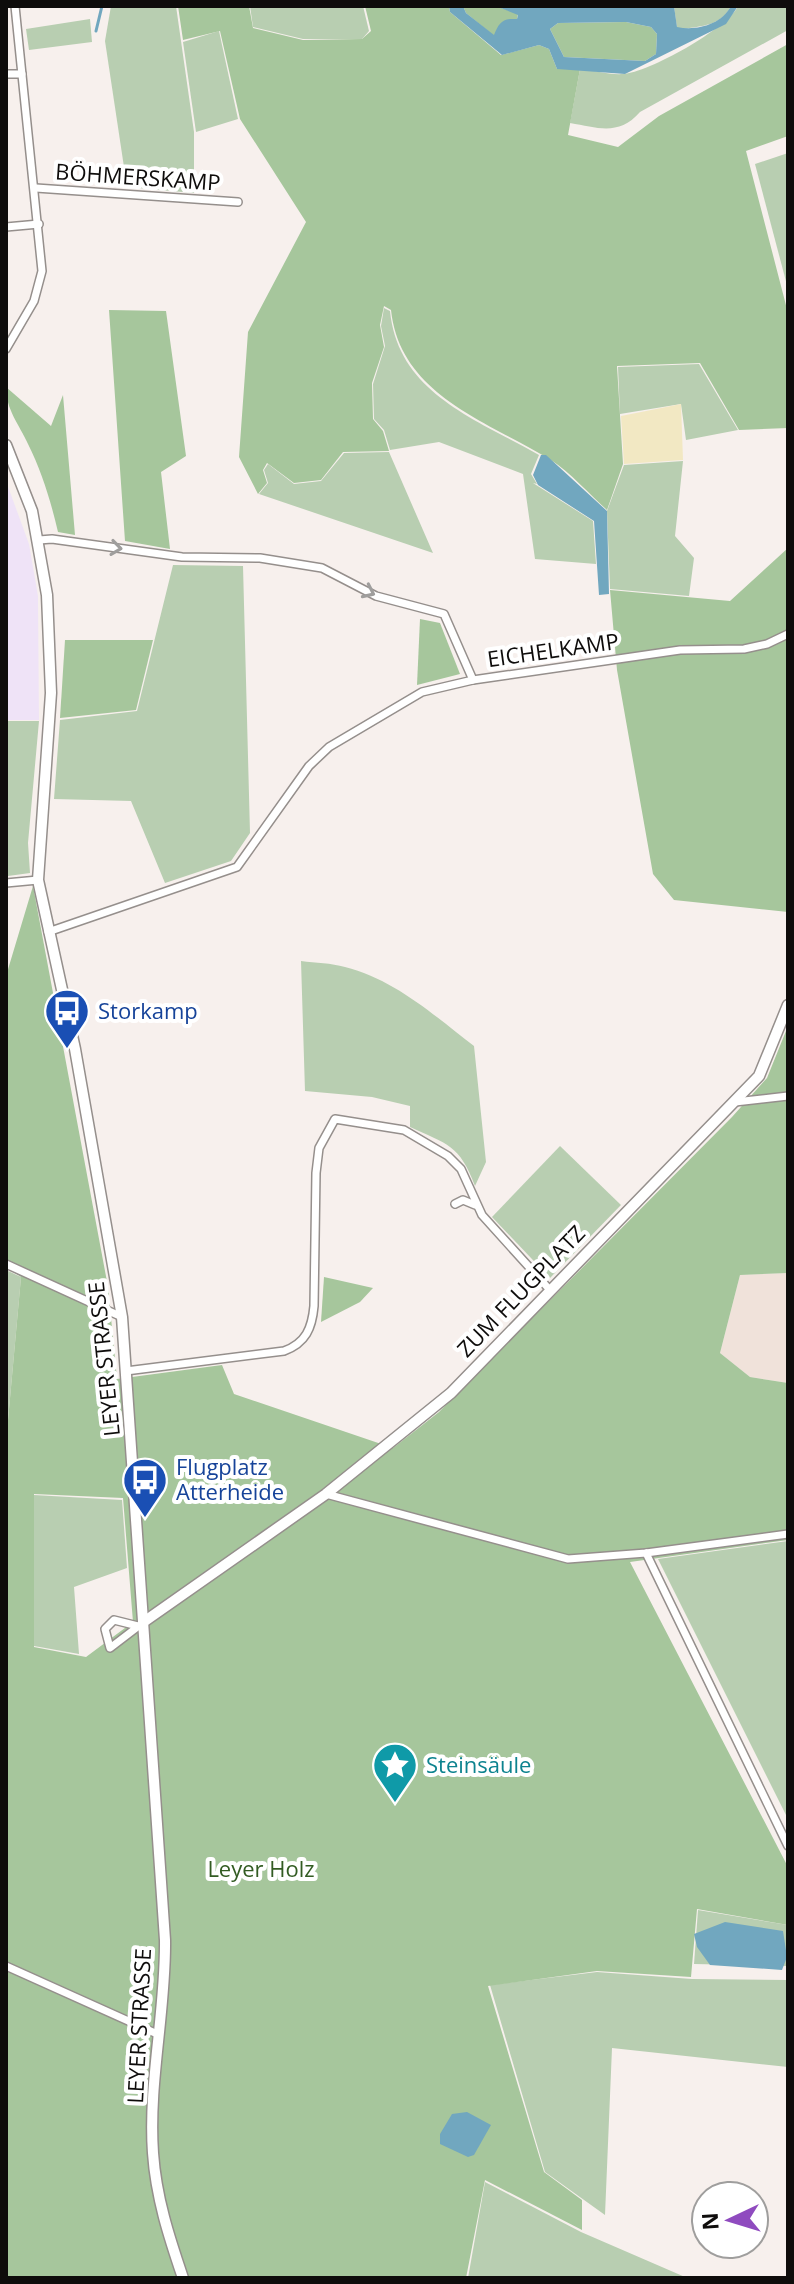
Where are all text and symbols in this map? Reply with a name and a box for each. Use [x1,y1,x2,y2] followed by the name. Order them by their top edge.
[54,155,222,197] street label: BÖHMERSKAMP
[109,539,123,556] one-way arrow
[361,582,375,598] one-way arrow
[485,625,621,673] street label: EICHELKAMP
[43,987,91,1050] bus stop icon: Storkamp
[98,995,198,1025] place label: Storkamp
[450,1218,591,1363] street label: ZUM FLUGPLATZ
[80,1280,126,1438] street label: LEYER STRASSE
[176,1451,284,1506] place label: Flugplatz Atterheide
[121,1456,169,1519] bus stop icon: Flugplatz Atterheide
[371,1741,419,1804] place icon: Steinsäule
[426,1749,531,1779] place label: Steinsäule
[207,1853,315,1883] park label: Leyer Holz
[119,1947,157,2104] street label: LEYER STRASSE
[690,2180,770,2260] north arrow
[693,2211,725,2231] text: N

